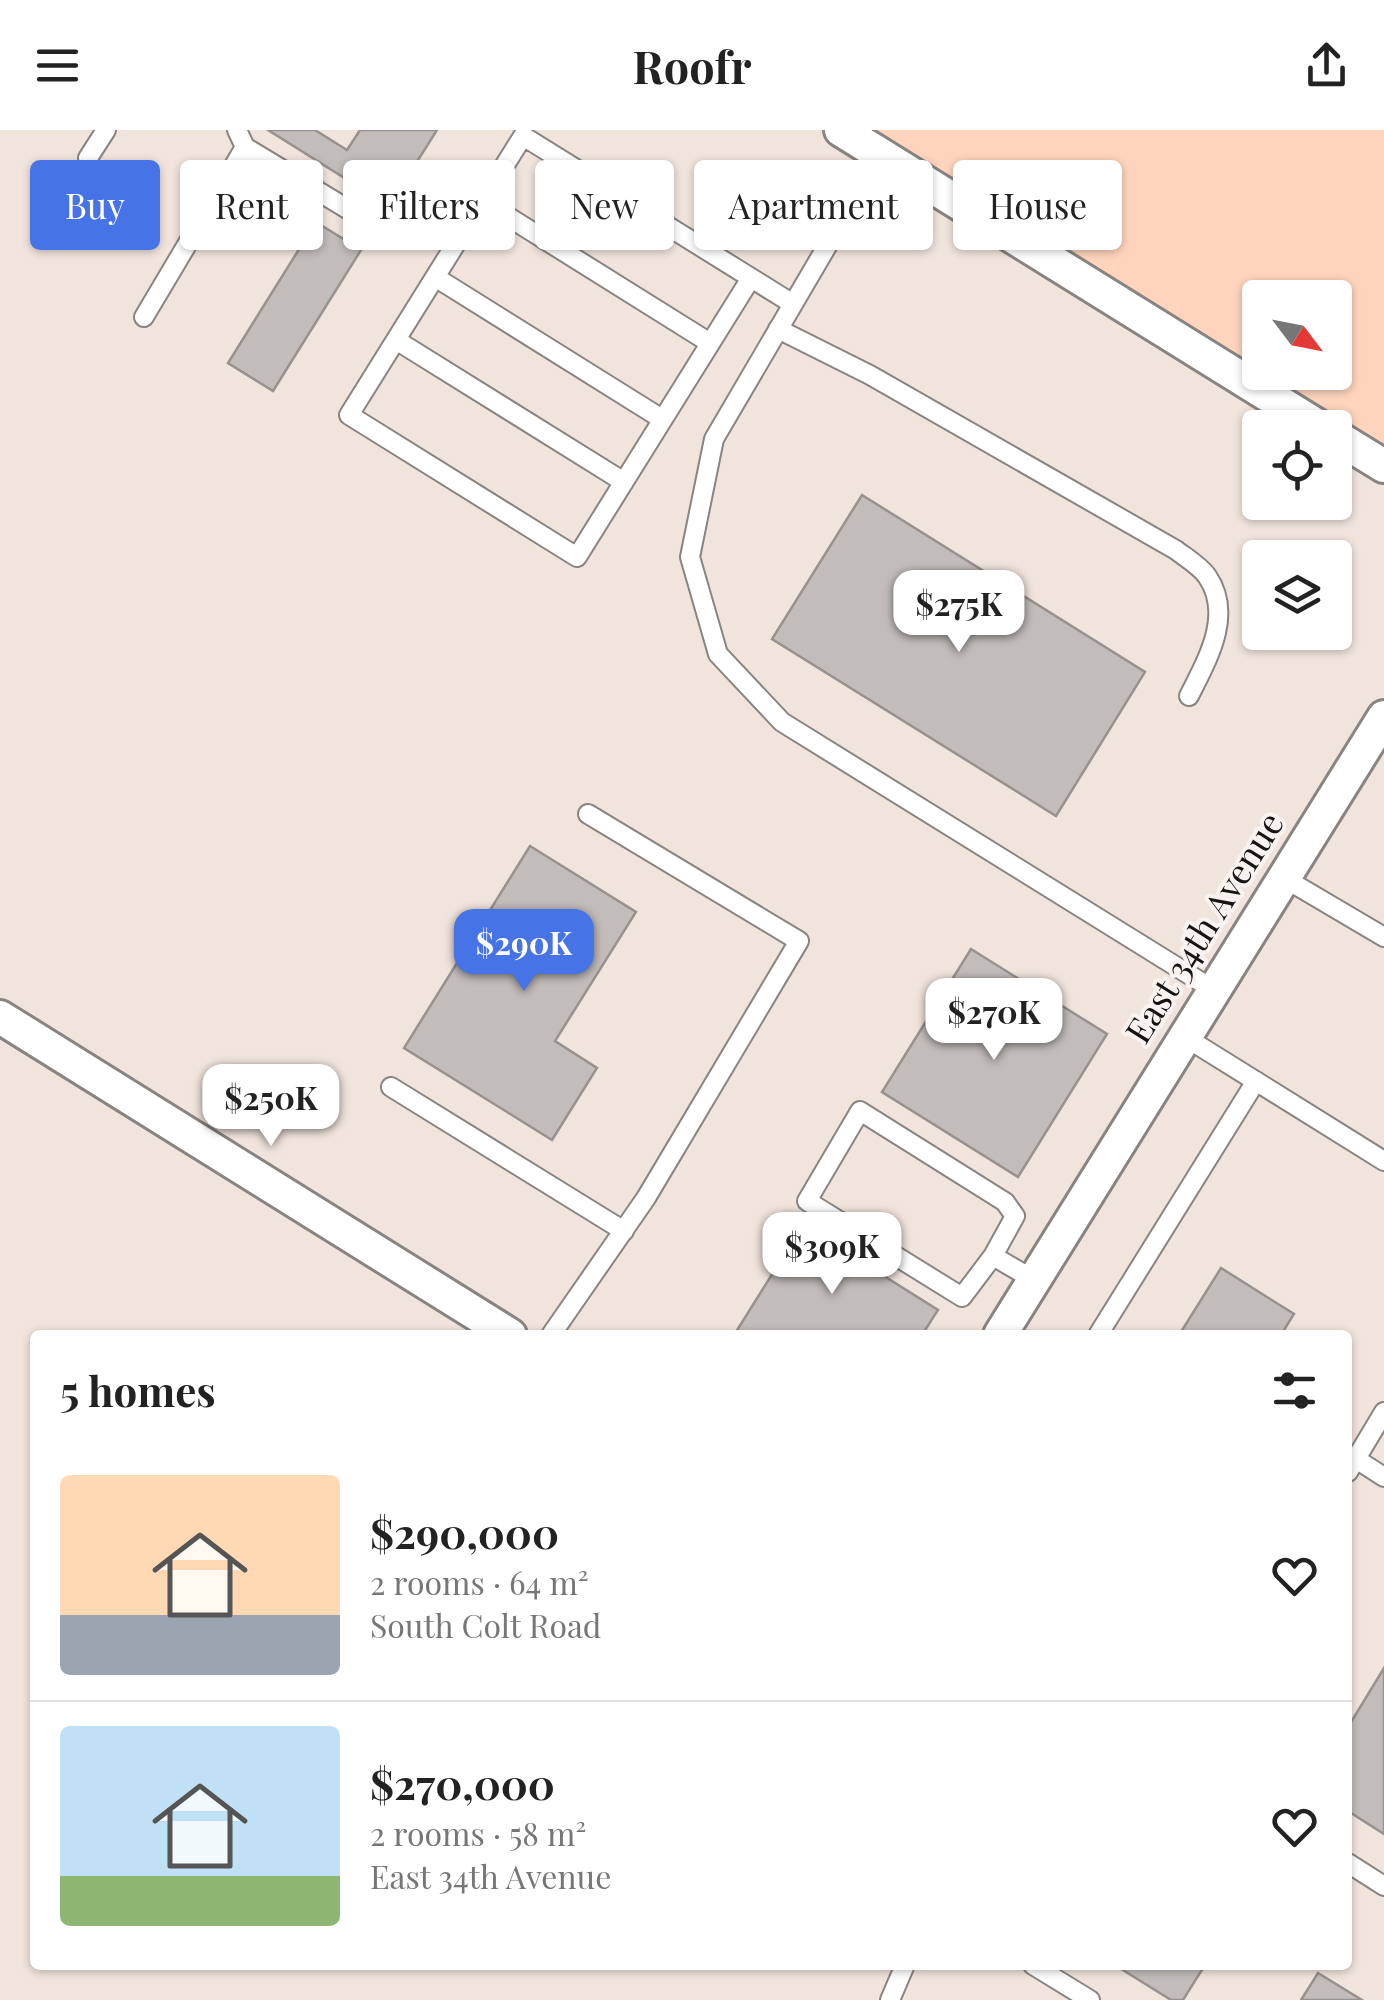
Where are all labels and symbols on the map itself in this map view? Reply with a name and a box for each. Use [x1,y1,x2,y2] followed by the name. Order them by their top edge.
[1242,280,1352,390] north arrow
[889,570,1029,655] pin: $275K
[1113,802,1293,1051] street label: East 34th Avenue
[454,909,594,994] pin: $290K
[924,978,1064,1063] pin: $270K
[201,1064,341,1149] pin: $250K
[762,1212,902,1297] pin: $309K

